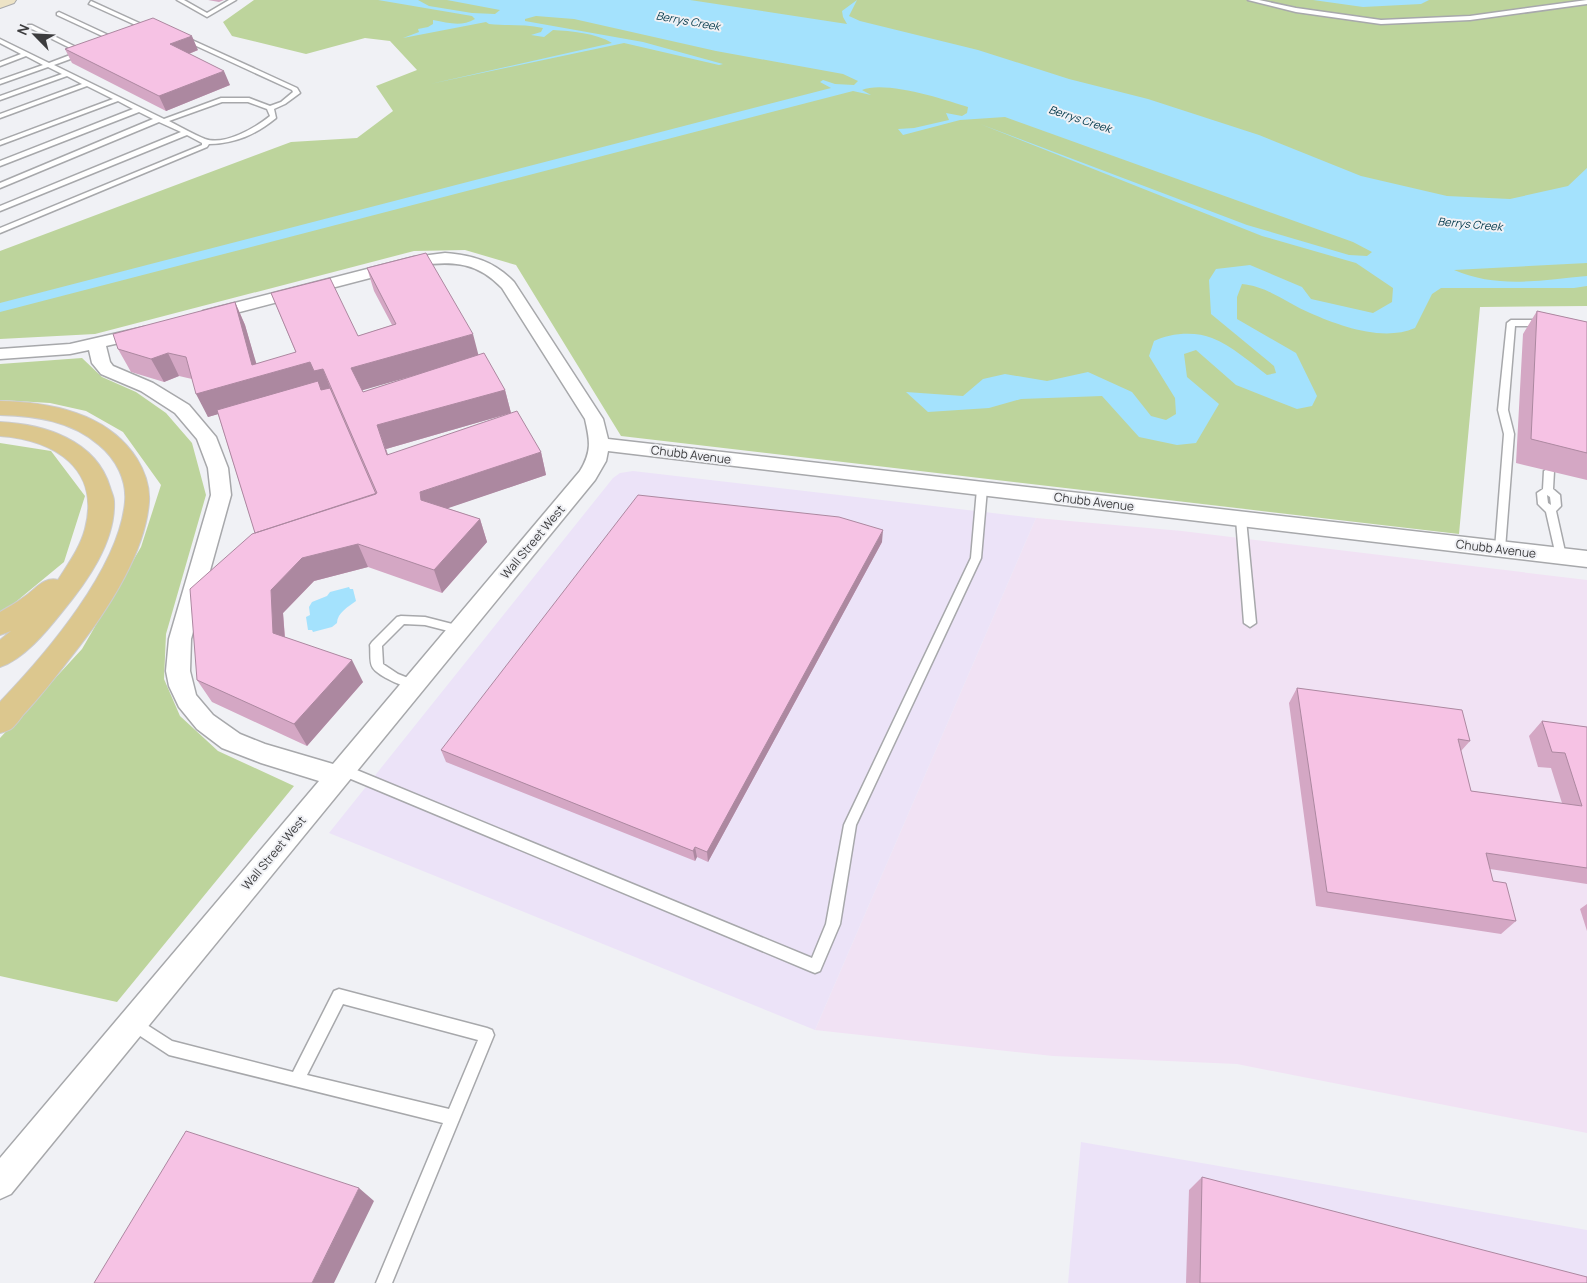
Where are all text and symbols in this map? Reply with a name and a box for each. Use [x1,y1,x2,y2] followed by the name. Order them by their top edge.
[655,7,723,34] water label: Berrys Creek
[10,10,60,60] north arrow
[12,21,33,38] text: N
[1047,101,1115,136] water label: Berrys Creek
[1437,213,1505,234] water label: Berrys Creek
[650,441,732,468] street label: Chubb Avenue
[1053,488,1135,515] street label: Chubb Avenue
[497,501,569,582] street label: Wall Street West
[1455,535,1537,562] street label: Chubb Avenue
[238,812,310,893] street label: Wall Street West

